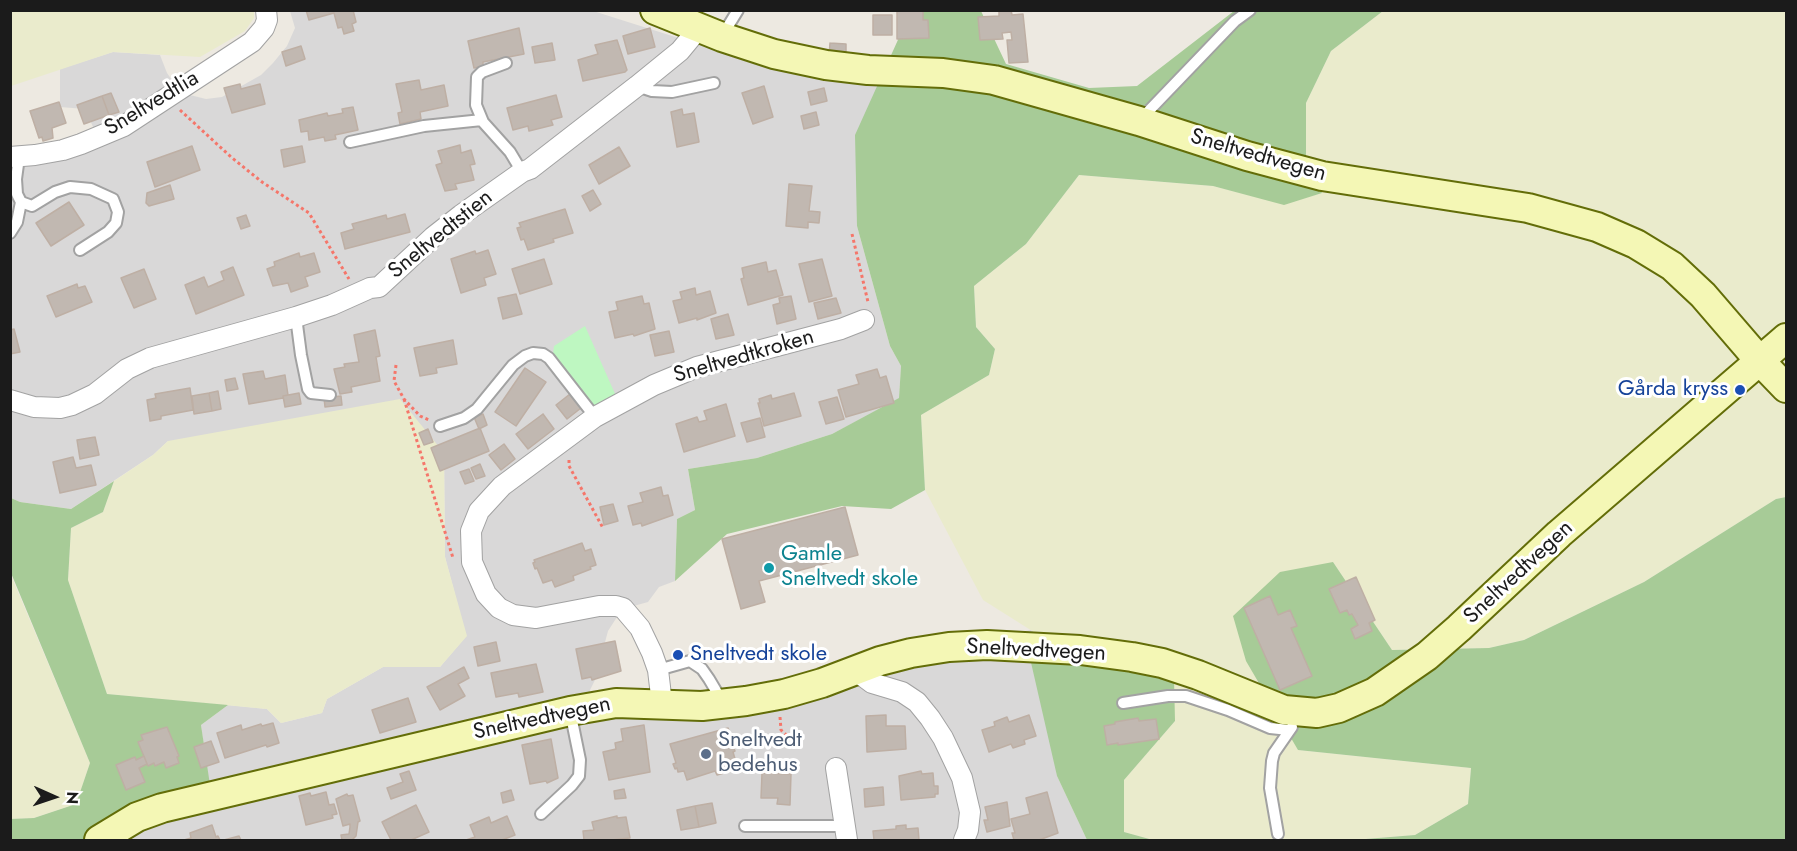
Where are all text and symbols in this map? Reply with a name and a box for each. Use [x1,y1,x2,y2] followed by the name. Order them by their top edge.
[100,66,204,142] street label: Sneltvedtlia
[1187,124,1329,188] street label: Sneltvedtvegen
[384,185,498,285] street label: Sneltvedtstien
[671,324,817,390] street label: Sneltvedtkroken
[1618,377,1728,403] place label: Gårda kryss
[1733,383,1747,397] marker: Gårda kryss
[1459,516,1579,630] street label: Sneltvedtvegen
[781,542,918,594] place label: Gamle Sneltvedt skole
[762,561,776,575] marker: Gamle Sneltvedt skole
[965,634,1107,668] street label: Sneltvedtvegen
[690,642,827,668] place label: Sneltvedt skole
[671,648,685,662] marker: Sneltvedt skole
[471,692,613,746] street label: Sneltvedtvegen
[718,728,802,780] place label: Sneltvedt bedehus
[699,747,713,761] marker: Sneltvedt bedehus
[24,767,84,827] north arrow
[61,791,84,805] text: N

